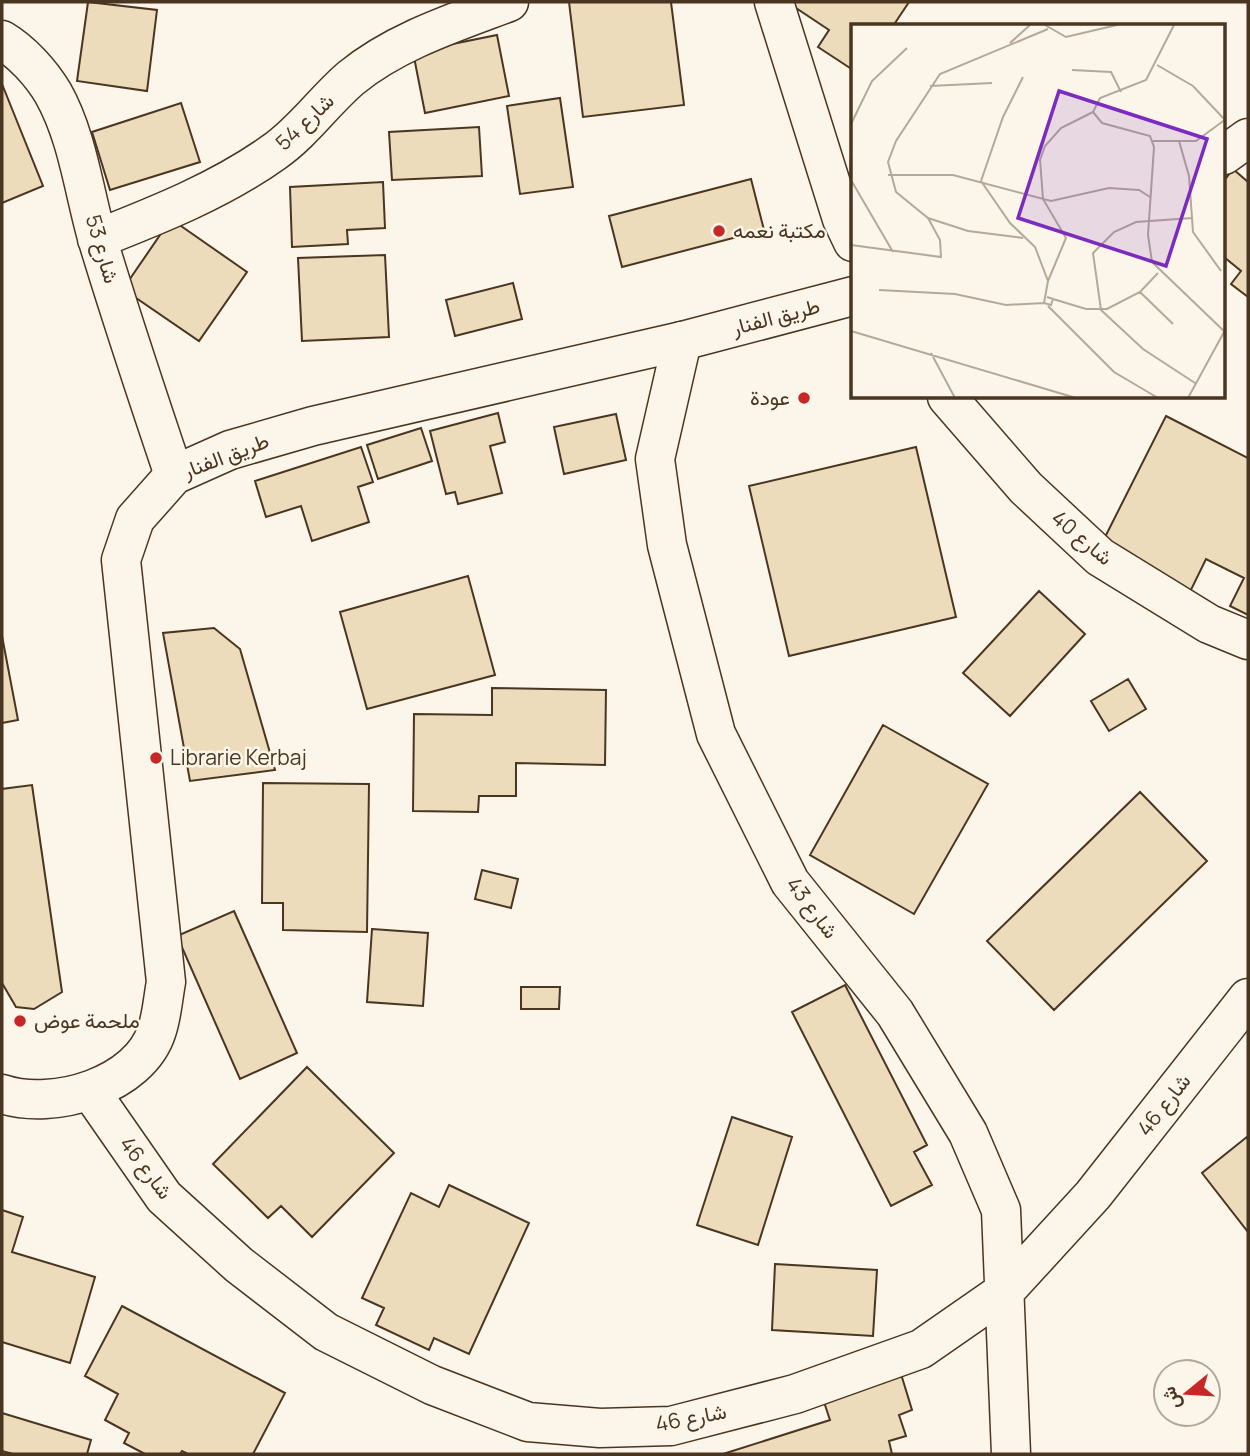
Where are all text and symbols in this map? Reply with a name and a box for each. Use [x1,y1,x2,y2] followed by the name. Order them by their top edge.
[851,24,1226,399] inset map
[269,87,340,157] street label: شارع 54
[79,211,126,287] street label: شارع 53
[733,216,826,244] place label: مكتبة نعمه
[711,223,727,239] marker: مكتبة نعمه
[728,291,823,341] street label: طريق الفنار
[750,383,790,411] place label: عودة
[796,390,812,406] marker: عودة
[178,426,273,485] street label: طريق الفنار
[1046,503,1119,572] street label: شارع 40
[170,743,307,771] place label: Librarie Kerbaj
[148,750,164,766] marker: Librarie Kerbaj
[780,871,845,945] street label: شارع 43
[34,1006,140,1034] place label: ملحمة عوض
[12,1013,28,1029] marker: ملحمة عوض
[1130,1067,1197,1142] street label: شارع 46
[113,1130,180,1205] street label: شارع 46
[1152,1358,1222,1428] north arrow
[1155,1383,1187,1413] text: ش
[653,1396,729,1439] street label: شارع 46

